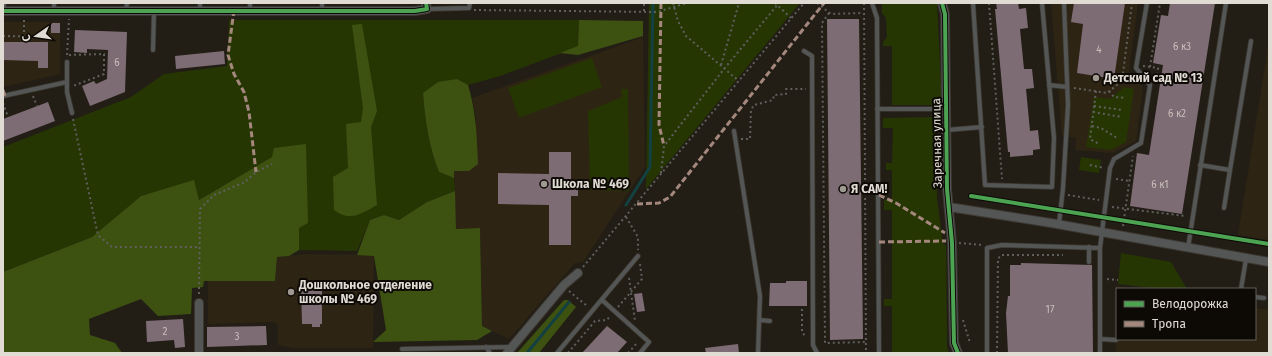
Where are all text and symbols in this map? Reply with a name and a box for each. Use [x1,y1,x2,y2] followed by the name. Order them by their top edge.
[16,16,56,56] north arrow
[20,33,34,43] text: С
[1173,41,1191,53] house number: 6 к3
[1096,44,1102,56] house number: 4
[114,57,120,69] house number: 6
[1103,71,1203,85] place label: Детский сад № 13
[1091,73,1101,83] marker: Детский сад № 13
[929,98,945,188] street label: Заречная улица
[1168,108,1186,120] house number: 6 к2
[552,177,629,191] place label: Школа № 469
[539,179,549,189] marker: Школа № 469
[1151,179,1169,191] house number: 6 к1
[851,182,888,196] place label: Я САМ!
[838,184,848,194] marker: Я САМ!
[298,278,432,306] place label: Дошкольное отделение школы № 469
[286,287,296,297] marker: Дошкольное отделение школы № 469
[1116,288,1256,340] legend
[1152,297,1228,311] text: Велодорожка
[1046,304,1055,316] house number: 17
[1152,317,1186,331] text: Тропа
[163,326,168,338] house number: 2
[235,331,240,343] house number: 3

